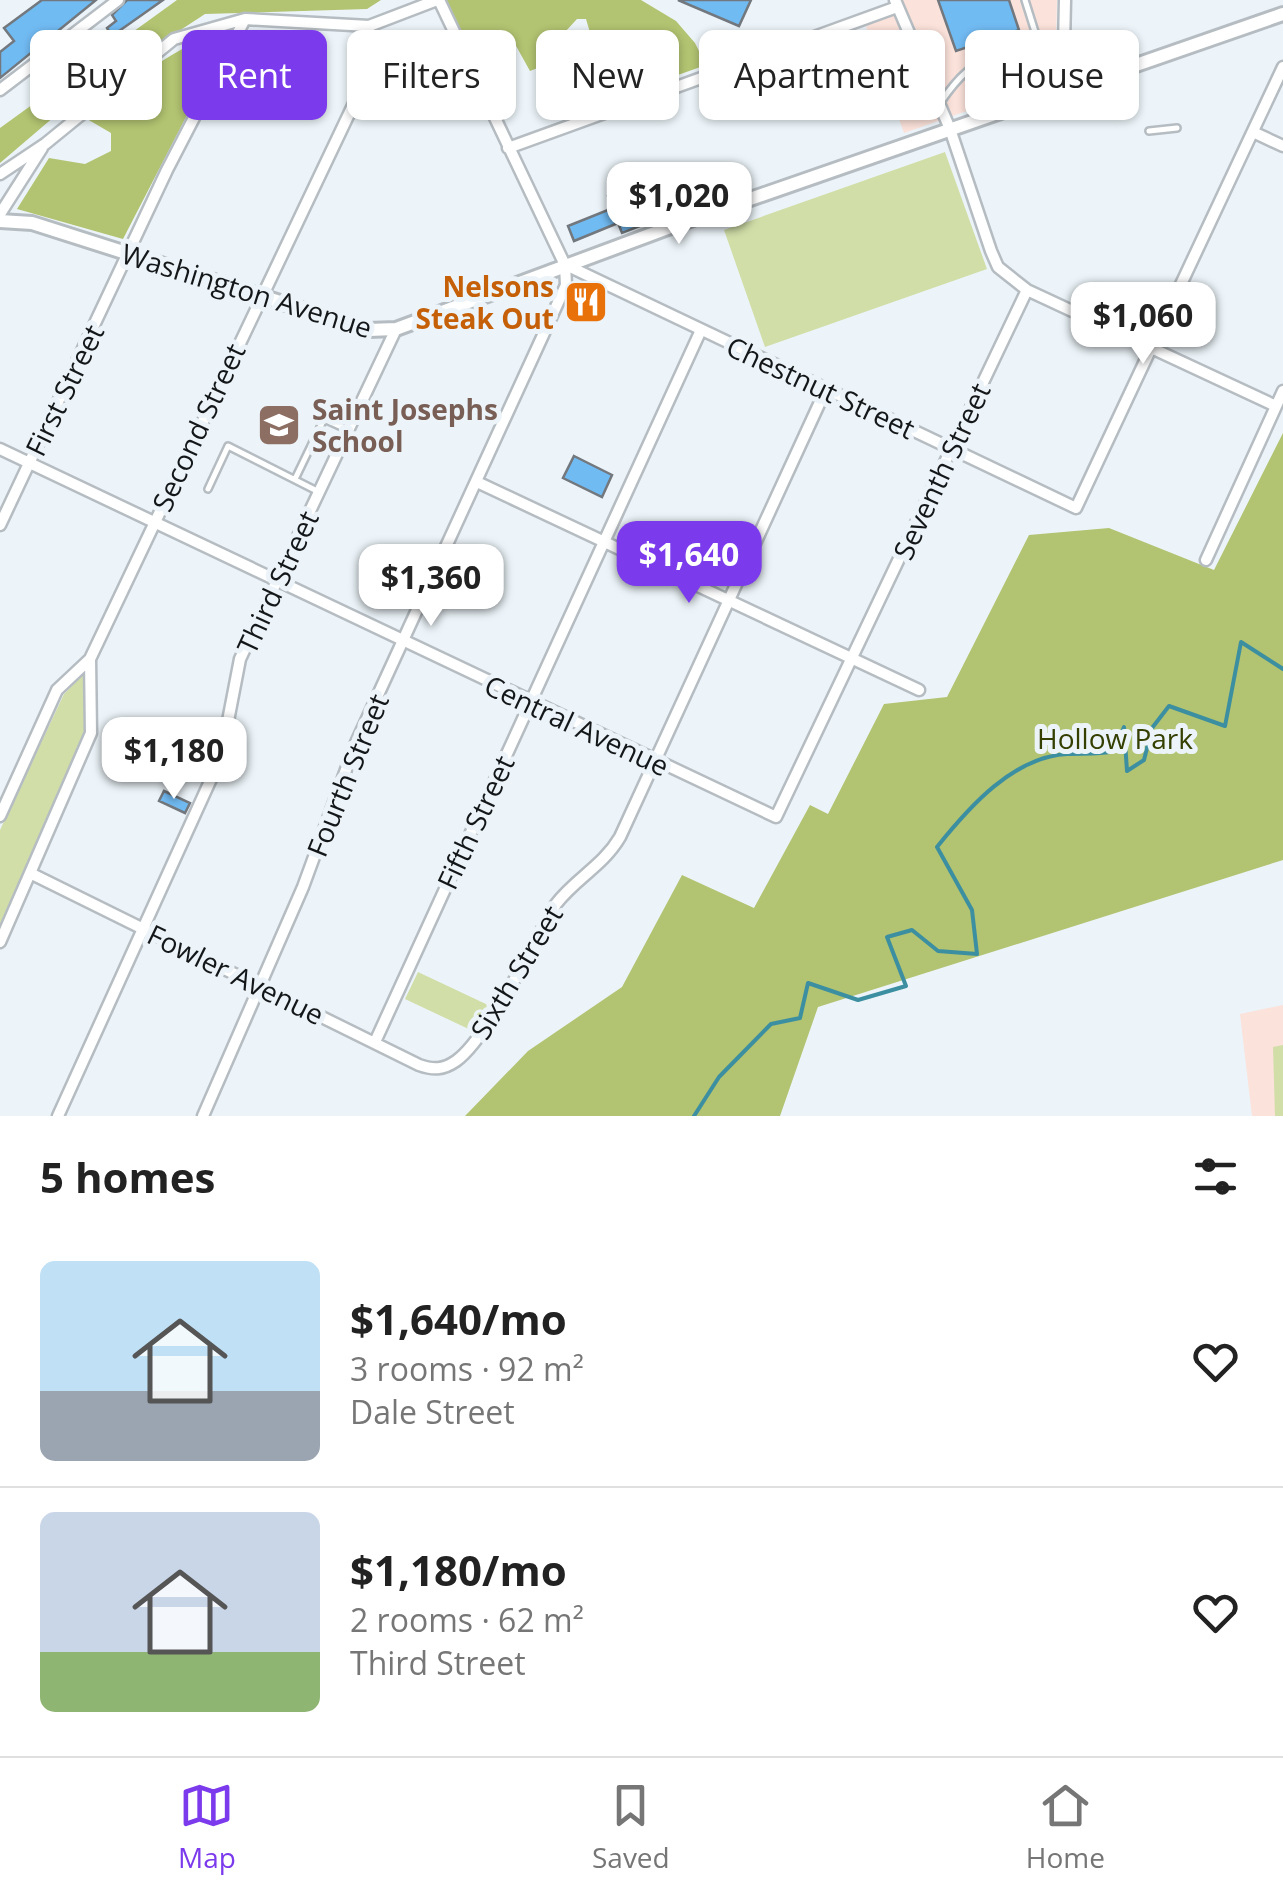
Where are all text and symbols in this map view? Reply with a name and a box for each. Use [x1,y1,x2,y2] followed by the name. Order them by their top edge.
[30,30,162,120] chip: Buy
[182,30,327,120] chip: Rent
[347,30,516,120] chip: Filters
[536,30,679,120] chip: New
[699,30,945,120] chip: Apartment
[965,30,1139,120] chip: House
[598,162,760,247] pin: $1,020
[629,173,729,216] text: $1,020
[117,234,377,346] street label: Washington Avenue
[415,267,554,337] place label: Nelsons Steak Out
[563,279,609,325] restaurant icon: Nelsons Steak Out
[1062,282,1224,367] pin: $1,060
[1093,293,1193,336] text: $1,060
[16,318,112,462] street label: First Street
[721,327,921,447] street label: Chestnut Street
[143,337,253,517] street label: Second Street
[884,377,998,565] street label: Seventh Street
[312,390,498,460] place label: Saint Josephs School
[256,402,302,448] school or university icon: Saint Josephs School
[227,504,327,660] street label: Third Street
[608,521,770,606] pin: $1,640
[639,532,739,575] text: $1,640
[350,544,512,629] pin: $1,360
[381,555,481,598] text: $1,360
[479,666,675,784] street label: Central Avenue
[297,688,397,862] street label: Fourth Street
[93,717,255,802] pin: $1,180
[1037,719,1193,757] park label: Hollow Park
[124,728,224,771] text: $1,180
[427,749,523,895] street label: Fifth Street
[461,898,571,1046] street label: Sixth Street
[141,915,331,1033] street label: Fowler Avenue
[40,1148,215,1205] text: 5 homes
[1188,1149,1243,1204] icon: filters
[350,1290,567,1347] text: $1,640/mo
[120,1301,240,1421] icon: home
[1188,1334,1243,1389] icon: heart
[350,1347,584,1390] text: 3 rooms · 92 m²
[350,1390,515,1433] text: Dale Street
[350,1541,567,1598] text: $1,180/mo
[120,1552,240,1672] icon: home
[1188,1585,1243,1640] icon: heart
[350,1598,584,1641] text: 2 rooms · 62 m²
[350,1641,526,1684] text: Third Street
[178,1778,236,1876] tab: Map
[592,1778,670,1876] tab: Saved
[1026,1778,1105,1876] tab: Home

